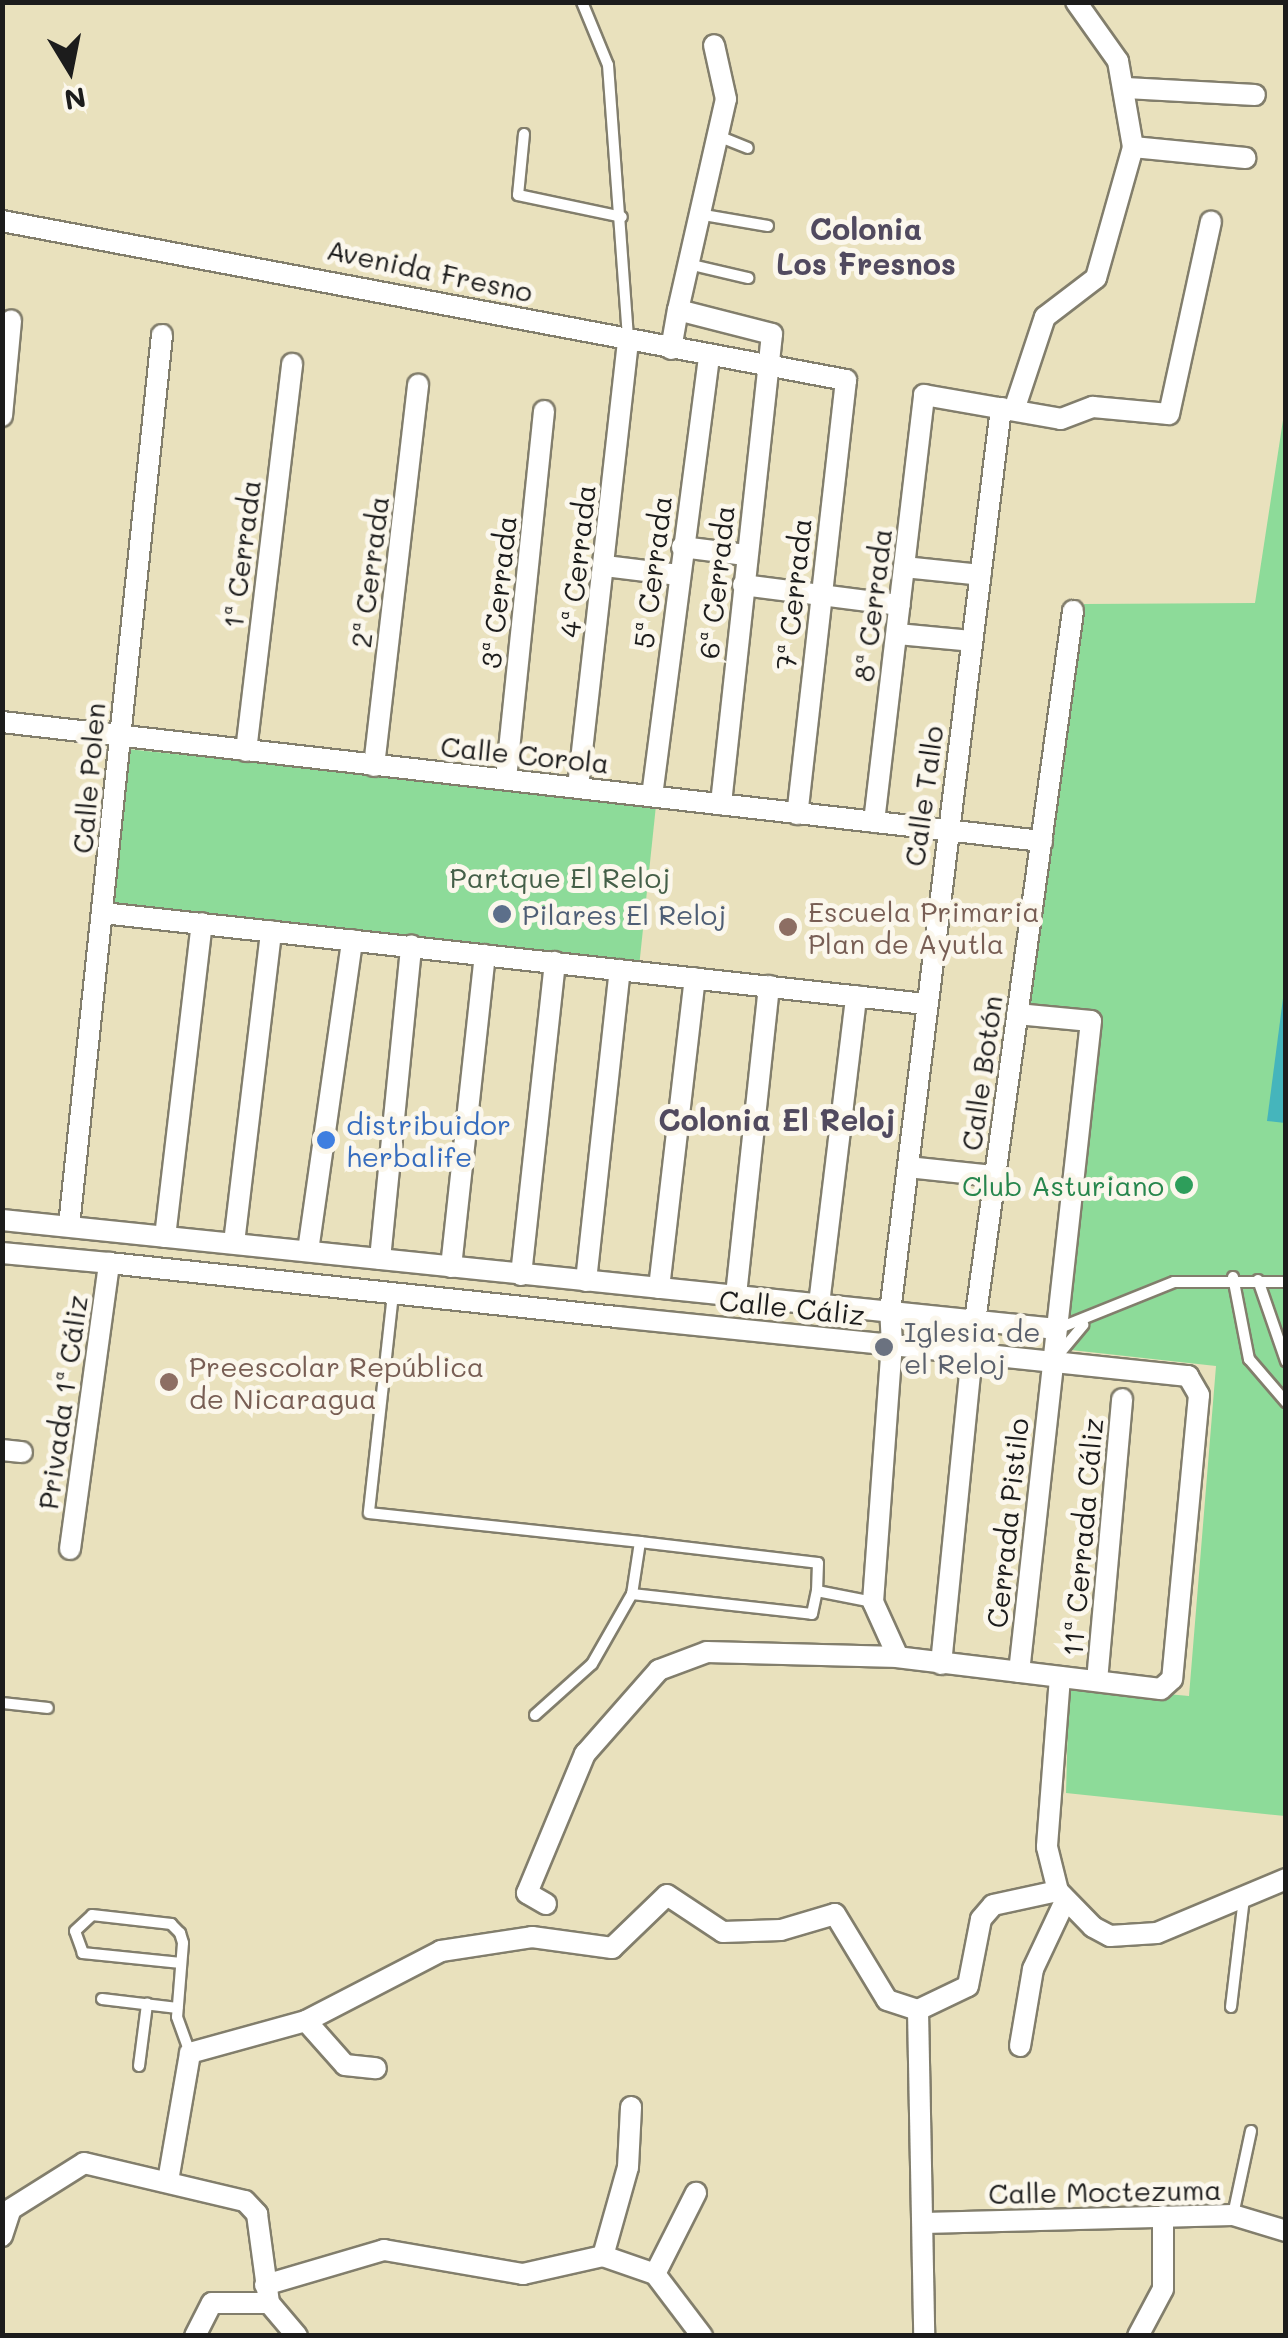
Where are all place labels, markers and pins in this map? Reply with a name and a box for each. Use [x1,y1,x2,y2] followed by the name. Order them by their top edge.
[808,894,1040,960] place label: Escuela Primaria Plan de Ayutla
[522,897,726,931] place label: Pilares El Reloj
[491,903,513,925] marker: Pilares El Reloj
[777,916,799,938] marker: Escuela Primaria Plan de Ayutla
[346,1107,511,1173] place label: distribuidor herbalife
[315,1129,337,1151] marker: distribuidor herbalife
[962,1168,1164,1202] place label: Club Asturiano
[1173,1174,1195,1196] marker: Club Asturiano
[904,1314,1041,1380] place label: Iglesia de el Reloj
[873,1336,895,1358] marker: Iglesia de el Reloj
[189,1349,484,1415] place label: Preescolar República de Nicaragua
[158,1371,180,1393] marker: Preescolar República de Nicaragua

